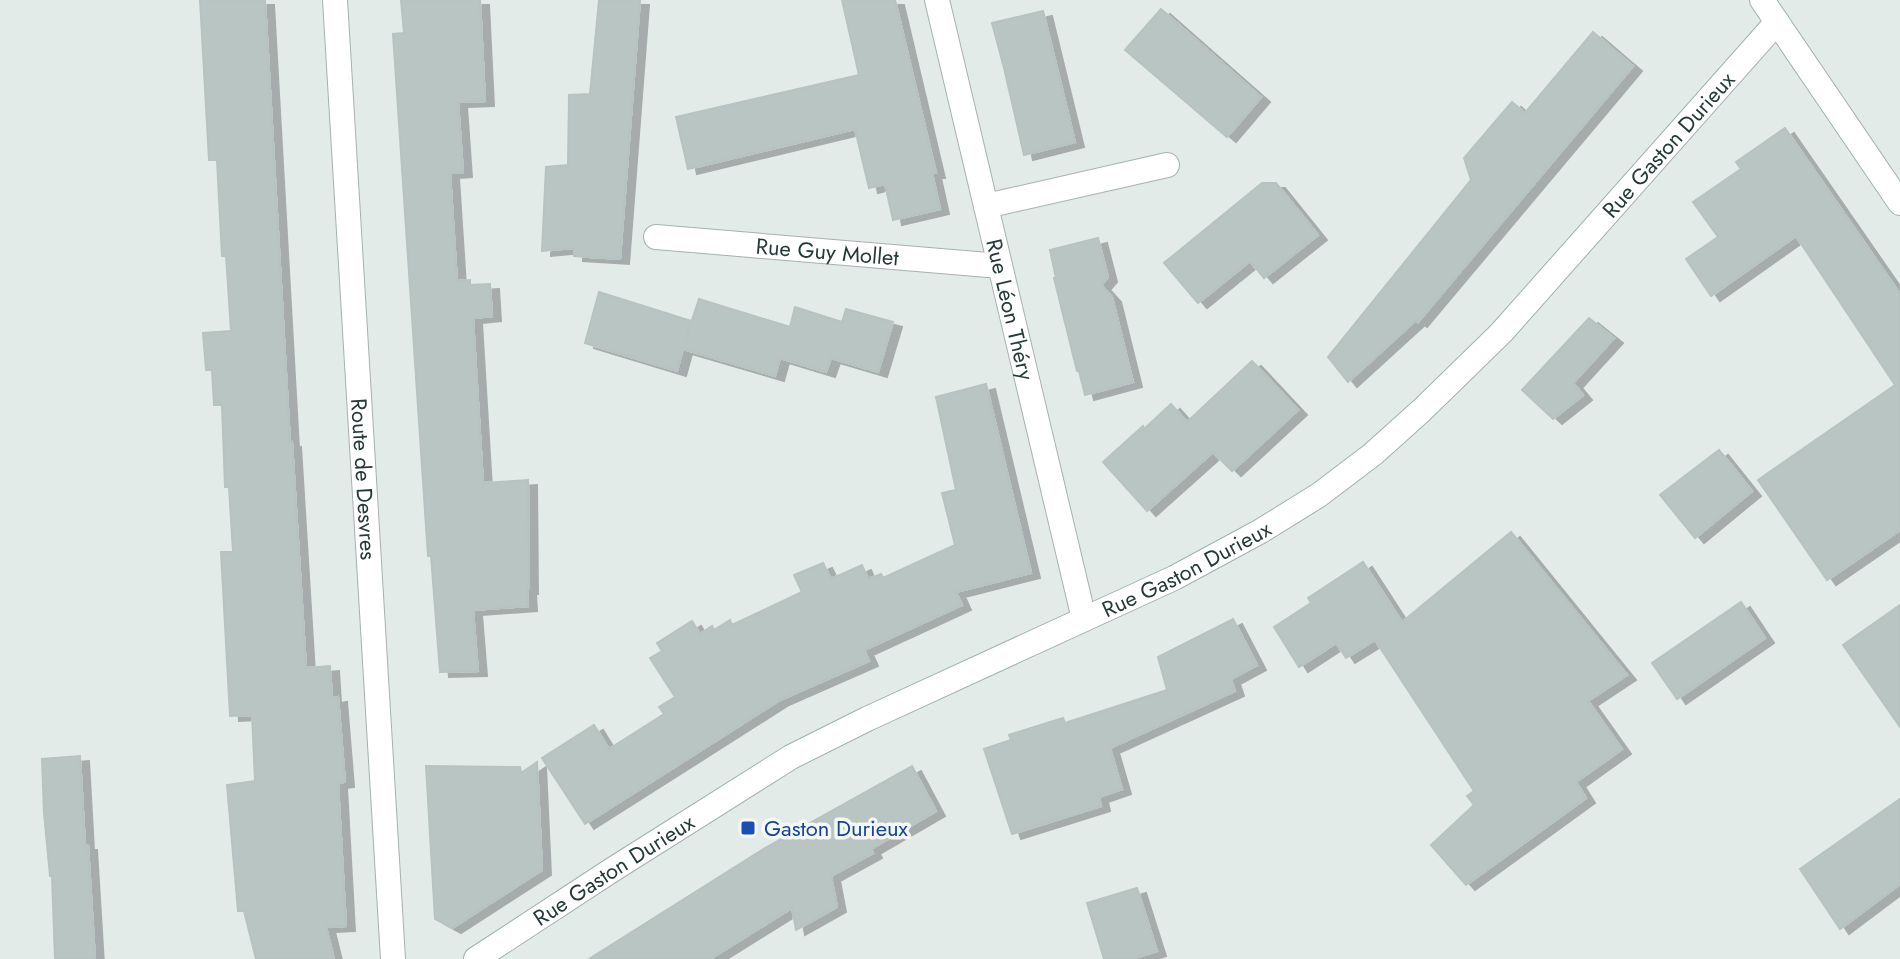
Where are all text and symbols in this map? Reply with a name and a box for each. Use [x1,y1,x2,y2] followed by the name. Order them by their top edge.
[1595,64,1742,225] street label: Rue Gaston Durieux
[755,229,901,273] street label: Rue Guy Mollet
[978,235,1043,384] street label: Rue Léon Théry
[343,397,385,561] street label: Route de Desvres
[1097,512,1278,625] street label: Rue Gaston Durieux
[527,806,701,933] street label: Rue Gaston Durieux
[764,812,909,844] place label: Gaston Durieux
[739,819,757,837] marker: Gaston Durieux

